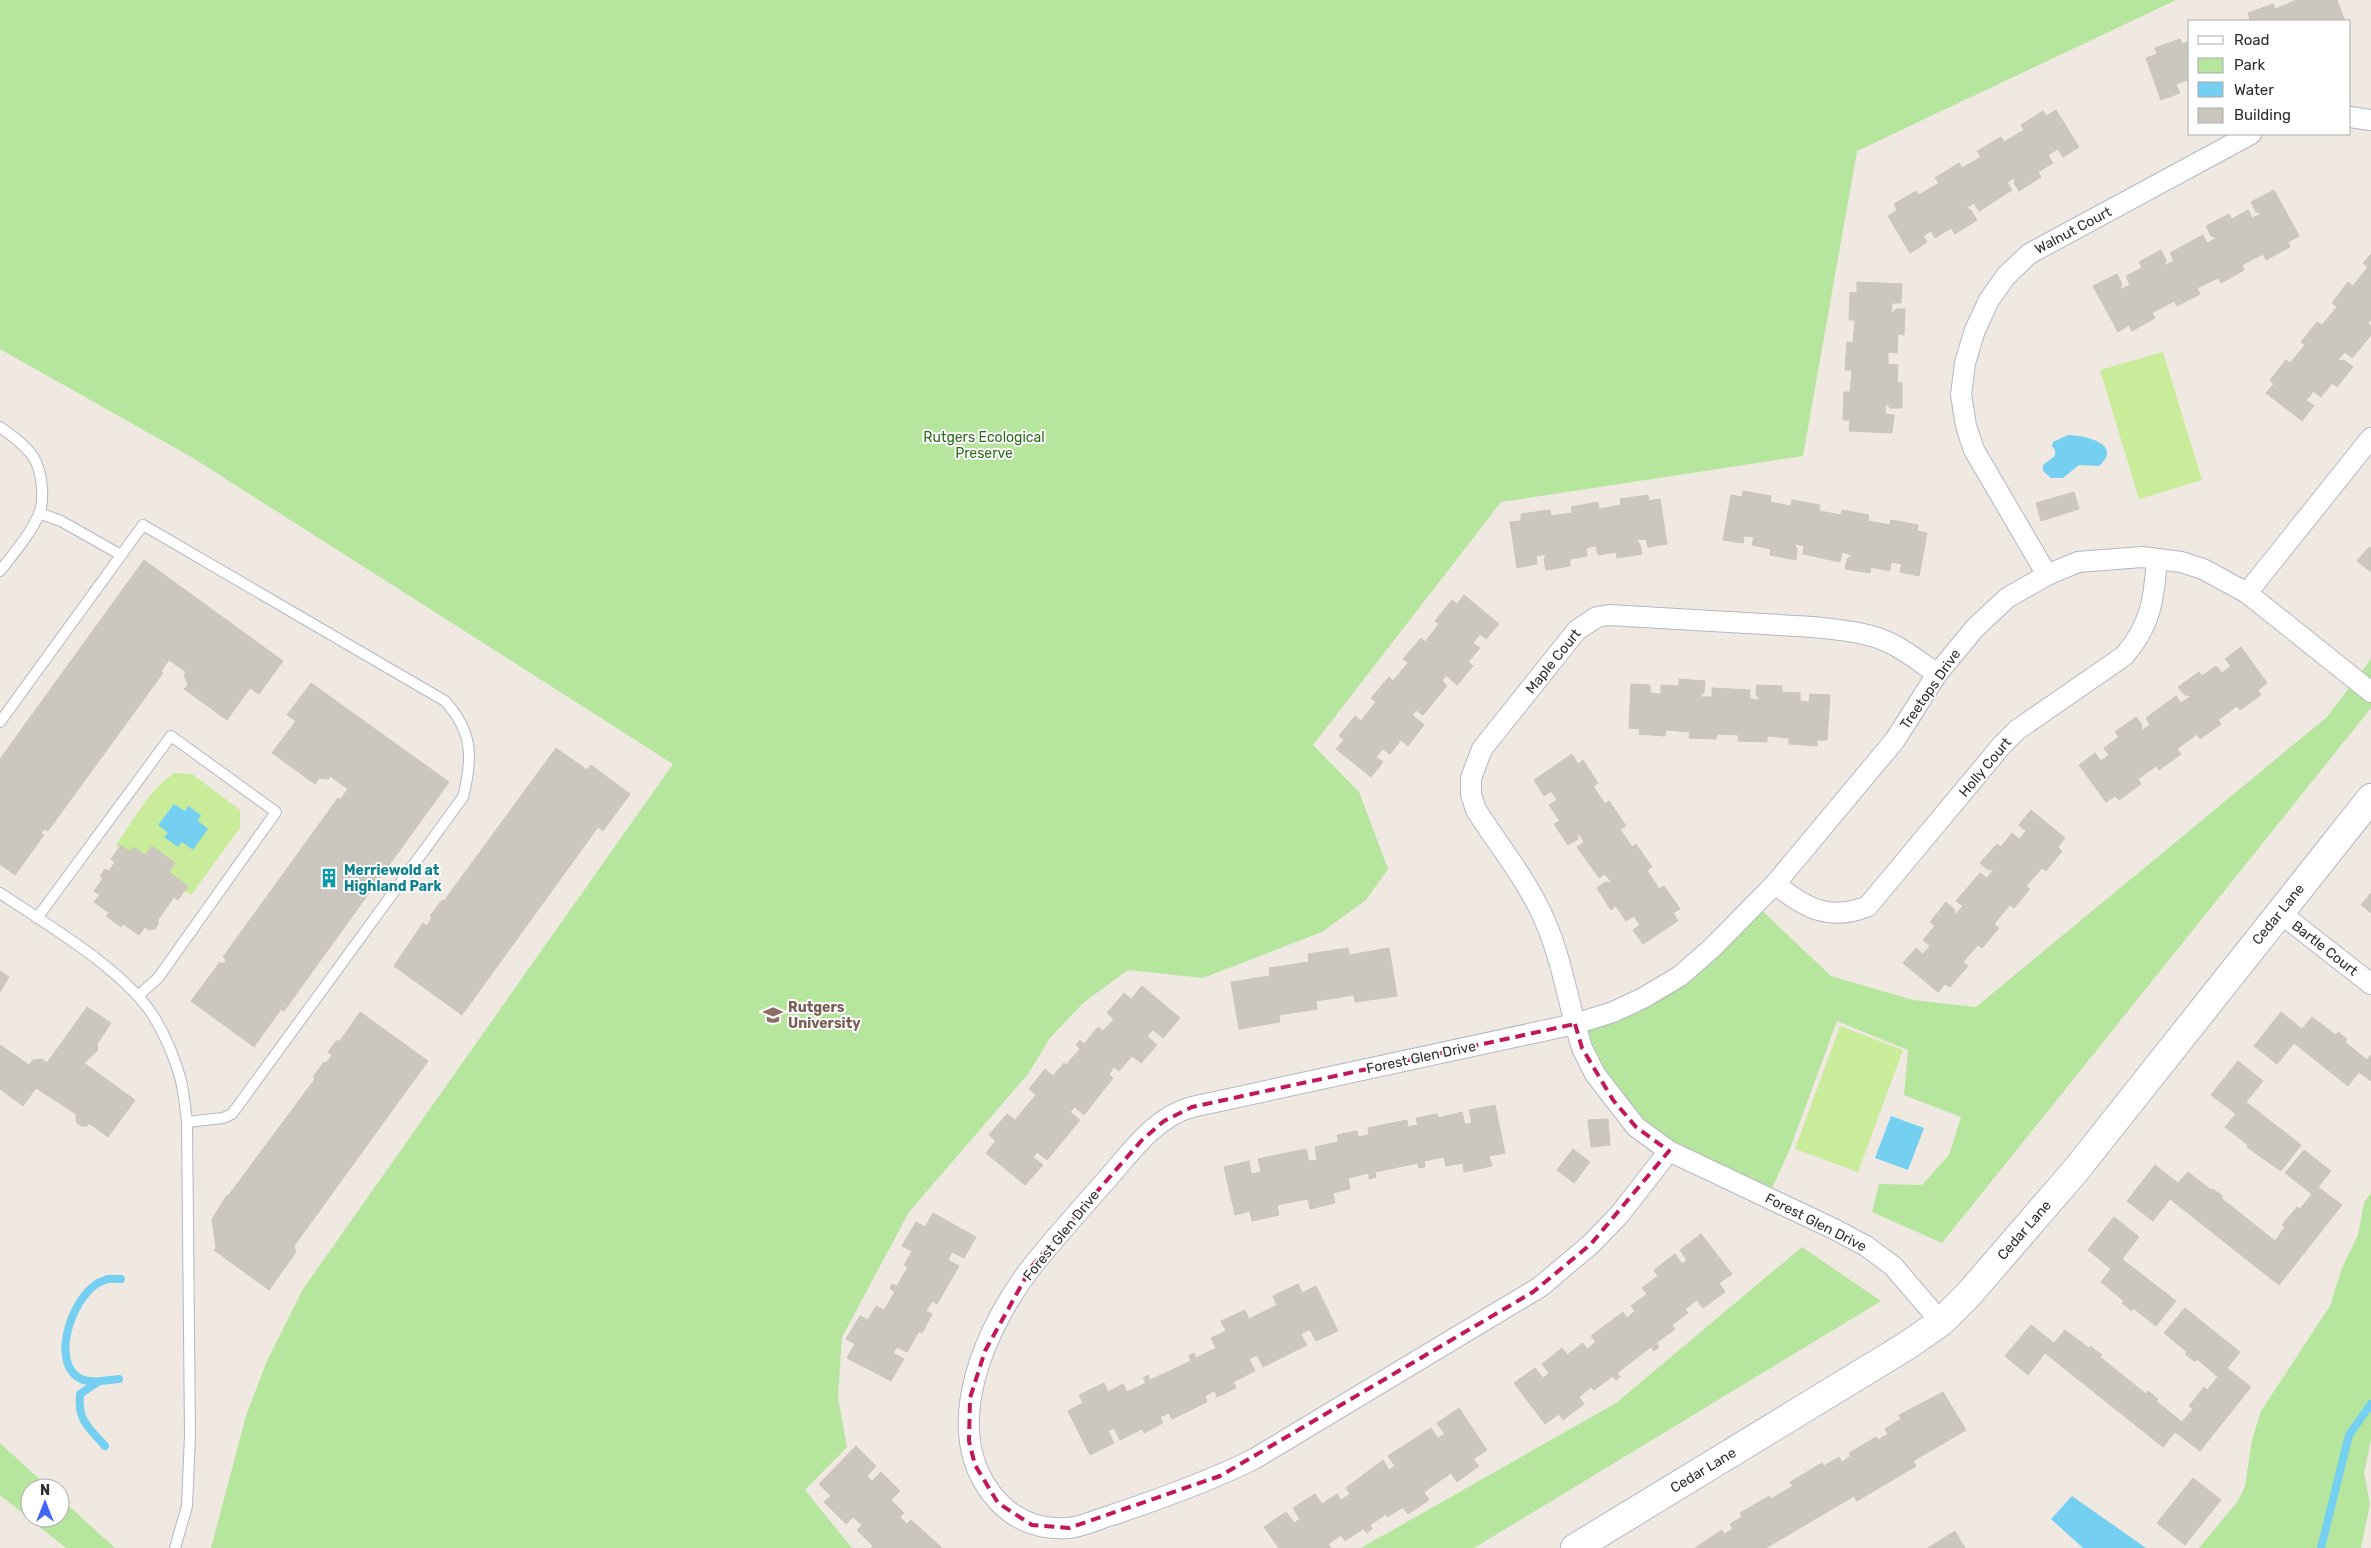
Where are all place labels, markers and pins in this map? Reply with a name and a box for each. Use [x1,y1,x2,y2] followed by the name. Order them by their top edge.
[344,862,442,895] place label: Merriewold at Highland Park
[318,867,340,889] building icon: Merriewold at Highland Park
[788,999,861,1032] place label: Rutgers University
[762,1004,784,1026] school or university icon: Rutgers University

